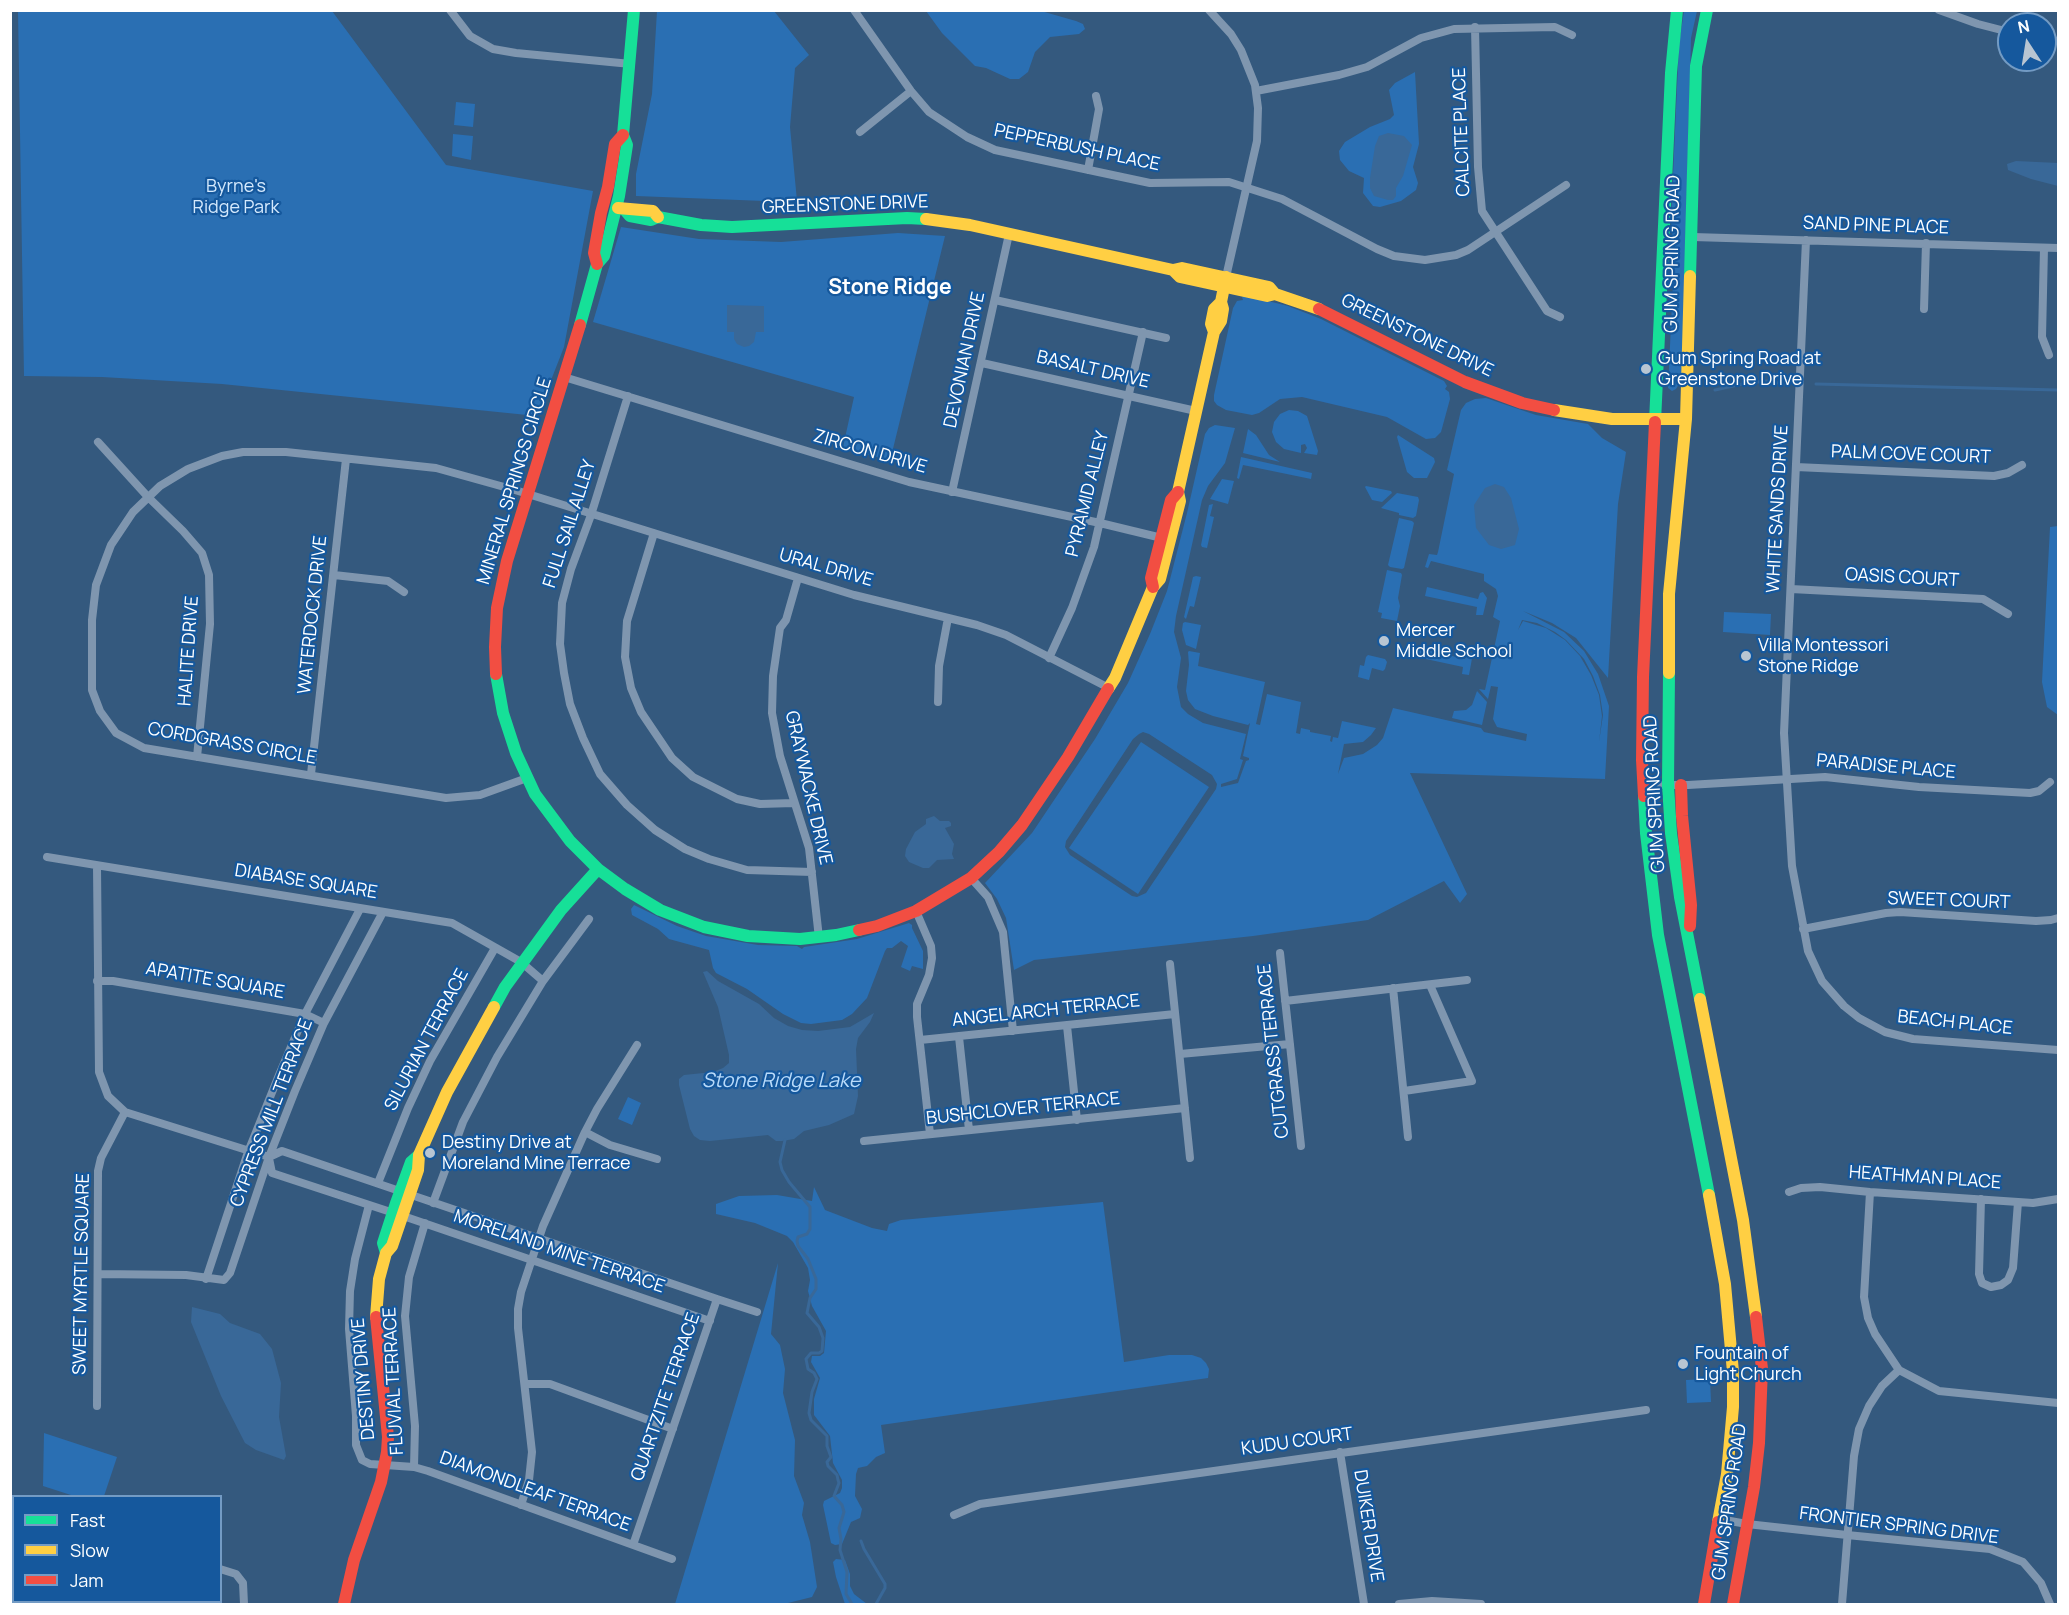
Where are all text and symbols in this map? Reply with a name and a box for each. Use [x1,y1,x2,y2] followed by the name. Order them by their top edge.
[1997,12,2057,72] north arrow
[2016,14,2032,38] text: N
[1449,67,1475,197] street label: CALCITE PLACE
[992,120,1162,176] street label: PEPPERBUSH PLACE
[1661,175,1685,333] street label: GUM SPRING ROAD
[193,176,279,219] park label: Byrne's Ridge Park
[761,191,929,219] street label: GREENSTONE DRIVE
[1803,213,1949,239] street label: SAND PINE PLACE
[828,275,952,301] district label: Stone Ridge
[940,290,990,430] street label: DEVONIAN DRIVE
[1337,290,1497,382] street label: GREENSTONE DRIVE
[1035,347,1151,393] street label: BASALT DRIVE
[1658,348,1821,391] place label: Gum Spring Road at Greenstone Drive
[1639,362,1653,376] marker: Gum Spring Road at Greenstone Drive
[473,375,557,587] street label: MINERAL SPRINGS CIRCLE
[1763,424,1793,594] street label: WHITE SANDS DRIVE
[811,425,929,479] street label: ZIRCON DRIVE
[1062,429,1114,559] street label: PYRAMID ALLEY
[1831,441,1991,469] street label: PALM COVE COURT
[539,457,601,591] street label: FULL SAIL ALLEY
[294,535,332,695] street label: WATERDOCK DRIVE
[776,544,876,592] street label: URAL DRIVE
[1844,564,1960,592] street label: OASIS COURT
[174,595,204,707] street label: HALITE DRIVE
[1396,620,1512,662] place label: Mercer Middle School
[1377,634,1391,648] marker: Mercer Middle School
[1758,635,1889,678] place label: Villa Montessori Stone Ridge
[1739,649,1753,663] marker: Villa Montessori Stone Ridge
[780,709,836,867] street label: GRAYWACKE DRIVE
[1640,715,1670,873] street label: GUM SPRING ROAD
[146,719,318,769] street label: CORDGRASS CIRCLE
[1816,750,1956,784] street label: PARADISE PLACE
[233,860,379,904] street label: DIABASE SQUARE
[1887,888,2011,914] street label: SWEET COURT
[144,958,286,1004] street label: APATITE SQUARE
[1254,963,1294,1139] street label: CUTGRASS TERRACE
[380,965,474,1115] street label: SILURIAN TERRACE
[951,990,1141,1032] street label: ANGEL ARCH TERRACE
[1896,1006,2014,1040] street label: BEACH PLACE
[226,1016,318,1210] street label: CYPRESS MILL TERRACE
[702,1069,860,1093] water label: Stone Ridge Lake
[925,1088,1121,1130] street label: BUSHCLOVER TERRACE
[442,1132,630,1174] place label: Destiny Drive at Moreland Mine Terrace
[423,1146,437,1160] marker: Destiny Drive at Moreland Mine Terrace
[1848,1162,2002,1194] street label: HEATHMAN PLACE
[69,1173,95,1375] street label: SWEET MYRTLE SQUARE
[451,1206,667,1298] street label: MORELAND MINE TERRACE
[379,1307,409,1455] street label: FLUVIAL TERRACE
[627,1310,705,1484] street label: QUARTZITE TERRACE
[348,1317,380,1441] street label: DESTINY DRIVE
[1695,1343,1802,1386] place label: Fountain of Light Church
[1676,1357,1690,1371] marker: Fountain of Light Church
[1708,1422,1752,1582] street label: GUM SPRING ROAD
[1240,1423,1354,1461] street label: KUDU COURT
[437,1447,633,1537] street label: DIAMONDLEAF TERRACE
[1348,1468,1388,1584] street label: DUIKER DRIVE
[12,1495,222,1603] legend
[1798,1503,2000,1549] street label: FRONTIER SPRING DRIVE
[70,1508,105,1532] text: Fast
[70,1538,109,1562] text: Slow
[70,1568,104,1592] text: Jam

